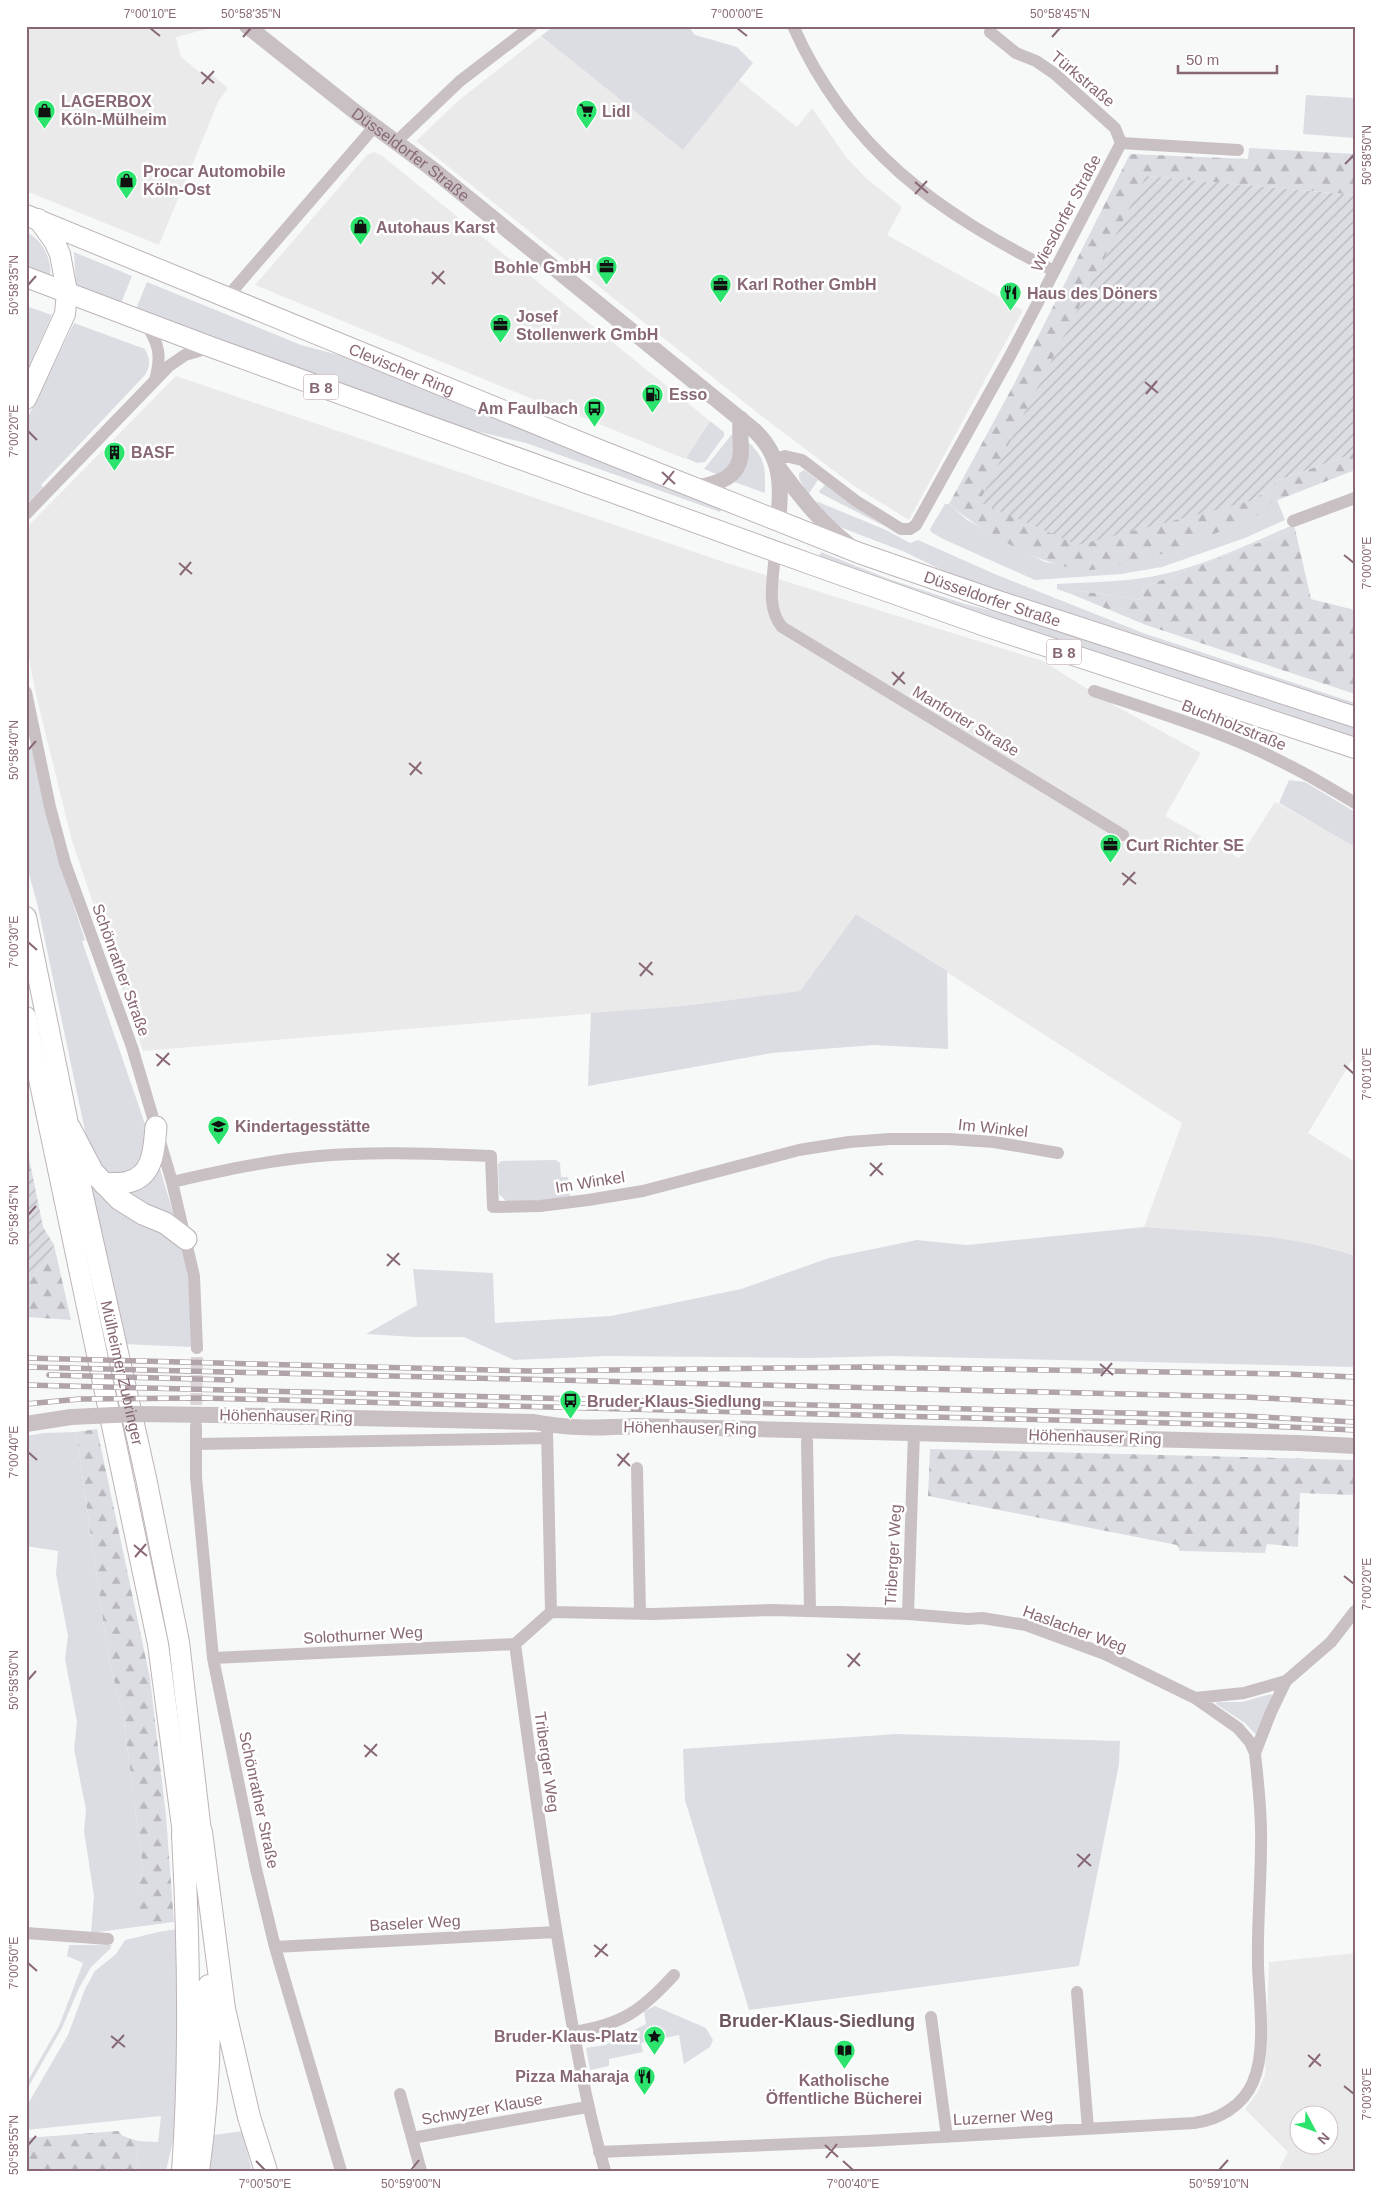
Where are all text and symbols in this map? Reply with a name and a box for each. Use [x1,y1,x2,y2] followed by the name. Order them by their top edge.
[124,7,176,21] text: 7°00'10"E
[221,7,281,21] text: 50°58'35"N
[711,7,763,21] text: 7°00'00"E
[1030,7,1090,21] text: 50°58'45"N
[1178,42,1277,74] scale bar
[1048,48,1118,110] street label: Türkstraße
[1186,51,1219,68] text: 50 m
[61,93,167,128] place label: LAGERBOX Köln-Mülheim
[33,98,57,129] shop icon: LAGERBOX Köln-Mülheim
[574,99,598,130] supermarket icon: Lidl
[602,103,630,120] place label: Lidl
[349,104,473,204] street label: Düsseldorfer Straße
[1360,125,1374,185] text: 50°58'50"N
[1028,152,1104,274] street label: Wiesdorfer Straße
[143,163,286,198] place label: Procar Automobile Köln-Ost
[115,168,139,199] shop icon: Procar Automobile Köln-Ost
[348,215,372,246] shop icon: Autohaus Karst
[376,219,496,236] place label: Autohaus Karst
[7,255,21,315] text: 50°58'35"N
[595,255,619,286] office icon: Bohle GmbH
[494,259,591,276] place label: Bohle GmbH
[709,272,733,303] office icon: Karl Rother GmbH
[737,276,877,293] place label: Karl Rother GmbH
[999,281,1023,312] restaurant icon: Haus des Döners
[1027,285,1158,302] place label: Haus des Döners
[516,308,658,343] place label: Josef Stollenwerk GmbH
[488,313,512,344] office icon: Josef Stollenwerk GmbH
[347,340,457,398] street label: Clevischer Ring
[304,374,338,400] road number: B 8
[641,382,665,413] fuel station icon: Esso
[669,386,707,403] place label: Esso
[582,396,606,427] bus stop icon: Am Faulbach
[478,400,578,417] place label: Am Faulbach
[7,405,21,457] text: 7°00'20"E
[103,440,127,471] building icon: BASF
[131,444,175,461] place label: BASF
[1360,537,1374,589] text: 7°00'00"E
[922,568,1063,629] street label: Düsseldorfer Straße
[1046,640,1082,664] road number: B 8
[910,683,1022,759] street label: Manforter Straße
[1179,696,1289,754] street label: Buchholzstraße
[7,720,21,780] text: 50°58'40"N
[1098,833,1122,864] office icon: Curt Richter SE
[1126,837,1245,854] place label: Curt Richter SE
[89,901,153,1039] street label: Schönrather Straße
[7,916,21,968] text: 7°00'30"E
[1360,1048,1374,1100] text: 7°00'10"E
[207,1114,231,1145] school or university icon: Kindertagesstätte
[957,1116,1029,1140] street label: Im Winkel
[235,1118,370,1135] place label: Kindertagesstätte
[554,1168,626,1196] street label: Im Winkel
[7,1185,21,1245] text: 50°58'45"N
[98,1299,147,1447] street label: Mülheimer Zubringer
[559,1389,583,1420] bus stop icon: Bruder-Klaus-Siedlung
[587,1393,761,1410] place label: Bruder-Klaus-Siedlung
[219,1406,353,1426] street label: Höhenhauser Ring
[623,1418,757,1438] street label: Höhenhauser Ring
[7,1426,21,1478] text: 7°00'40"E
[1028,1426,1162,1448] street label: Höhenhauser Ring
[882,1504,904,1606] street label: Triberger Weg
[1360,1558,1374,1610] text: 7°00'20"E
[1021,1602,1129,1656] street label: Haslacher Weg
[303,1623,423,1647] street label: Solothurner Weg
[7,1650,21,1710] text: 50°58'50"N
[532,1711,562,1813] street label: Triberger Weg
[236,1730,282,1870] street label: Schönrather Straße
[369,1912,461,1934] street label: Baseler Weg
[7,1937,21,1989] text: 7°00'50"E
[719,2011,915,2031] district label: Bruder-Klaus-Siedlung
[642,2024,666,2055] place icon: Bruder-Klaus-Platz
[494,2028,638,2045] place label: Bruder-Klaus-Platz
[832,2039,856,2070] library icon: Katholische Öffentliche Bücherei
[633,2064,657,2095] restaurant icon: Pizza Maharaja
[515,2068,629,2085] place label: Pizza Maharaja
[1360,2068,1374,2120] text: 7°00'30"E
[766,2072,922,2107] place label: Katholische Öffentliche Bücherei
[420,2090,544,2128] street label: Schwyzer Klause
[1288,2104,1338,2154] north arrow
[953,2106,1053,2128] street label: Luzerner Weg
[7,2115,21,2175] text: 50°58'55"N
[1314,2129,1333,2148] text: N
[239,2177,291,2191] text: 7°00'50"E
[381,2177,441,2191] text: 50°59'00"N
[827,2177,879,2191] text: 7°00'40"E
[1189,2177,1249,2191] text: 50°59'10"N

